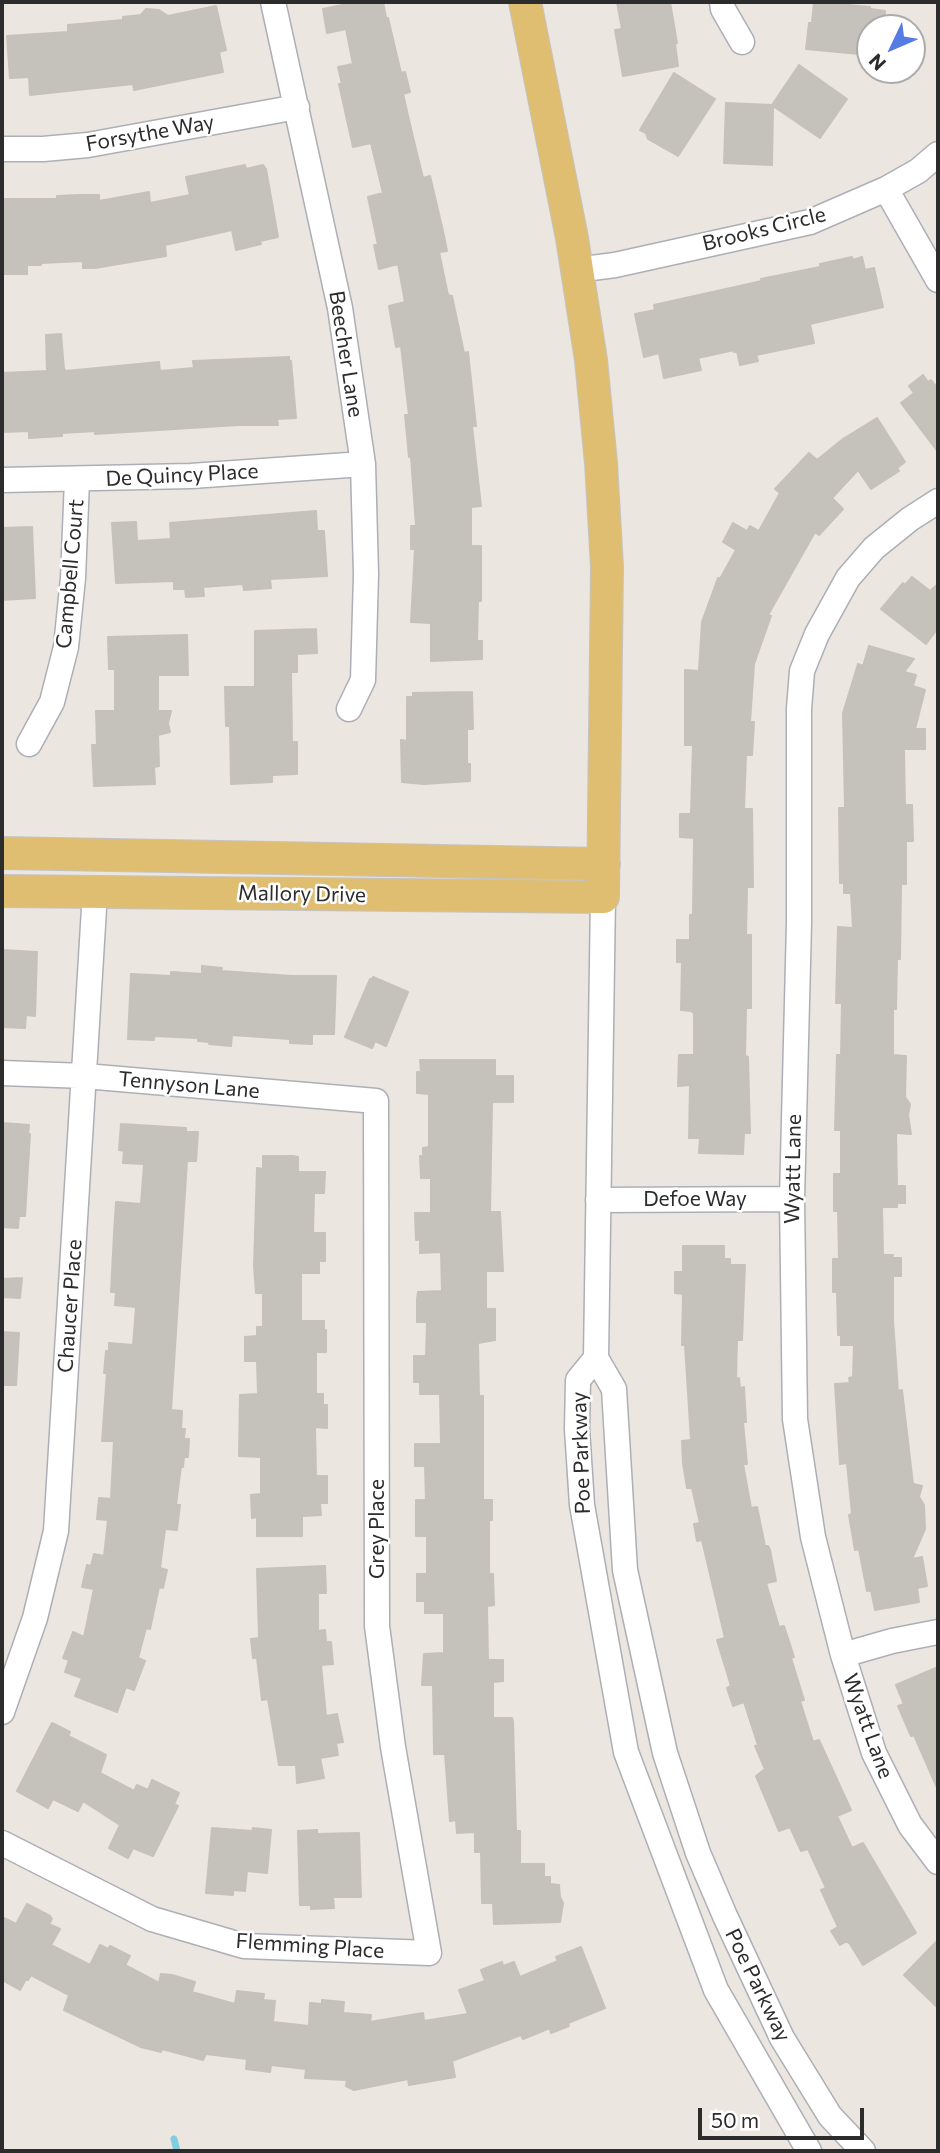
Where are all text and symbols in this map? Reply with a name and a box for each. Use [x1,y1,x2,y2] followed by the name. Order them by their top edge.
[856,14,926,84] north arrow
[864,49,890,76] text: N
[84,109,216,157] street label: Forsythe Way
[700,202,828,256] street label: Brooks Circle
[324,289,368,419] street label: Beecher Lane
[105,458,259,492] street label: De Quincy Place
[51,498,89,650] street label: Campbell Court
[238,880,366,908] street label: Mallory Drive
[117,1066,261,1104] street label: Tennyson Lane
[779,1114,807,1224] street label: Wyatt Lane
[643,1186,747,1212] street label: Defoe Way
[53,1238,87,1374] street label: Chaucer Place
[566,1391,596,1515] street label: Poe Parkway
[364,1479,390,1579] street label: Grey Place
[837,1670,899,1782] street label: Wyatt Lane
[720,1924,796,2046] street label: Poe Parkway
[235,1928,385,1964] street label: Flemming Place
[702,2094,868,2138] scale bar
[711,2107,759,2132] text: 50 m

